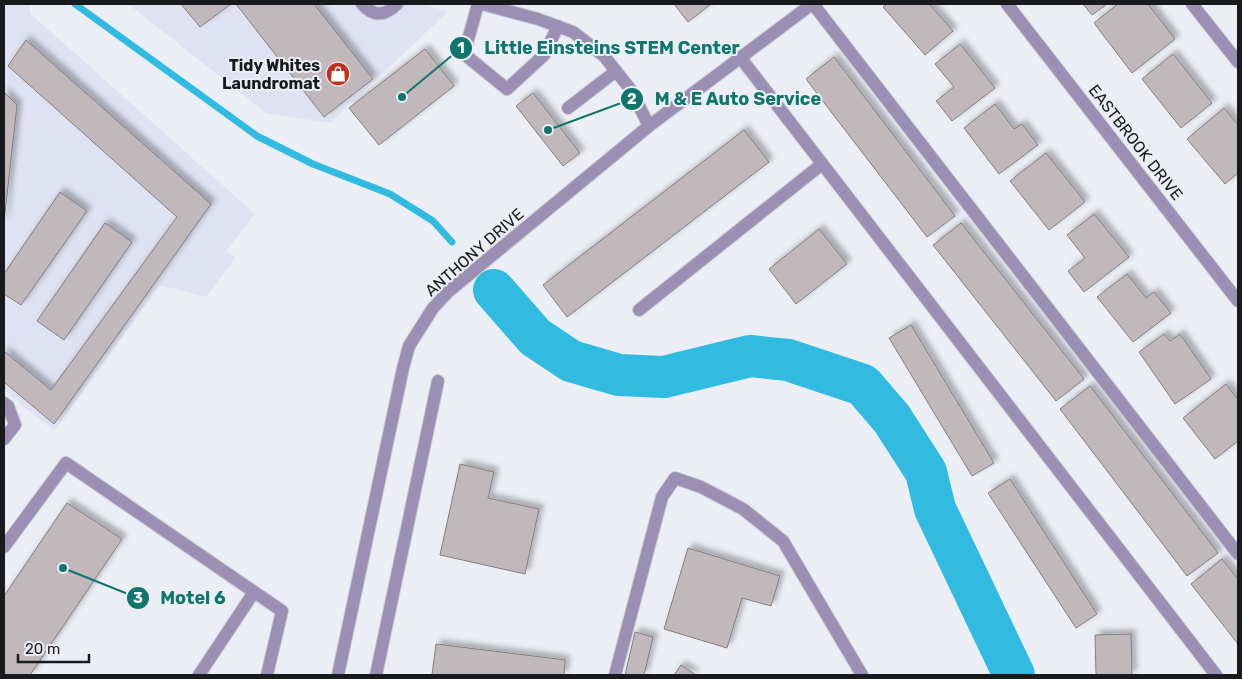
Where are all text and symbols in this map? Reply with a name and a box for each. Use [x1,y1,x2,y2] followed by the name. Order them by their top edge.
[449,32,749,65] callout: Little Einsteins STEM Center
[484,37,740,59] text: Little Einsteins STEM Center
[457,39,465,57] text: 1
[222,56,321,93] place label: Tidy Whites Laundromat
[325,61,351,87] shop icon: Tidy Whites Laundromat
[1085,81,1187,204] street label: EASTBROOK DRIVE
[620,83,831,116] callout: M & E Auto Service
[655,88,821,110] text: M & E Auto Service
[627,90,637,108] text: 2
[421,204,527,300] street label: ANTHONY DRIVE
[125,582,236,615] callout: Motel 6
[160,587,226,609] text: Motel 6
[133,589,143,607] text: 3
[18,632,89,664] scale bar
[25,640,60,658] text: 20 m

